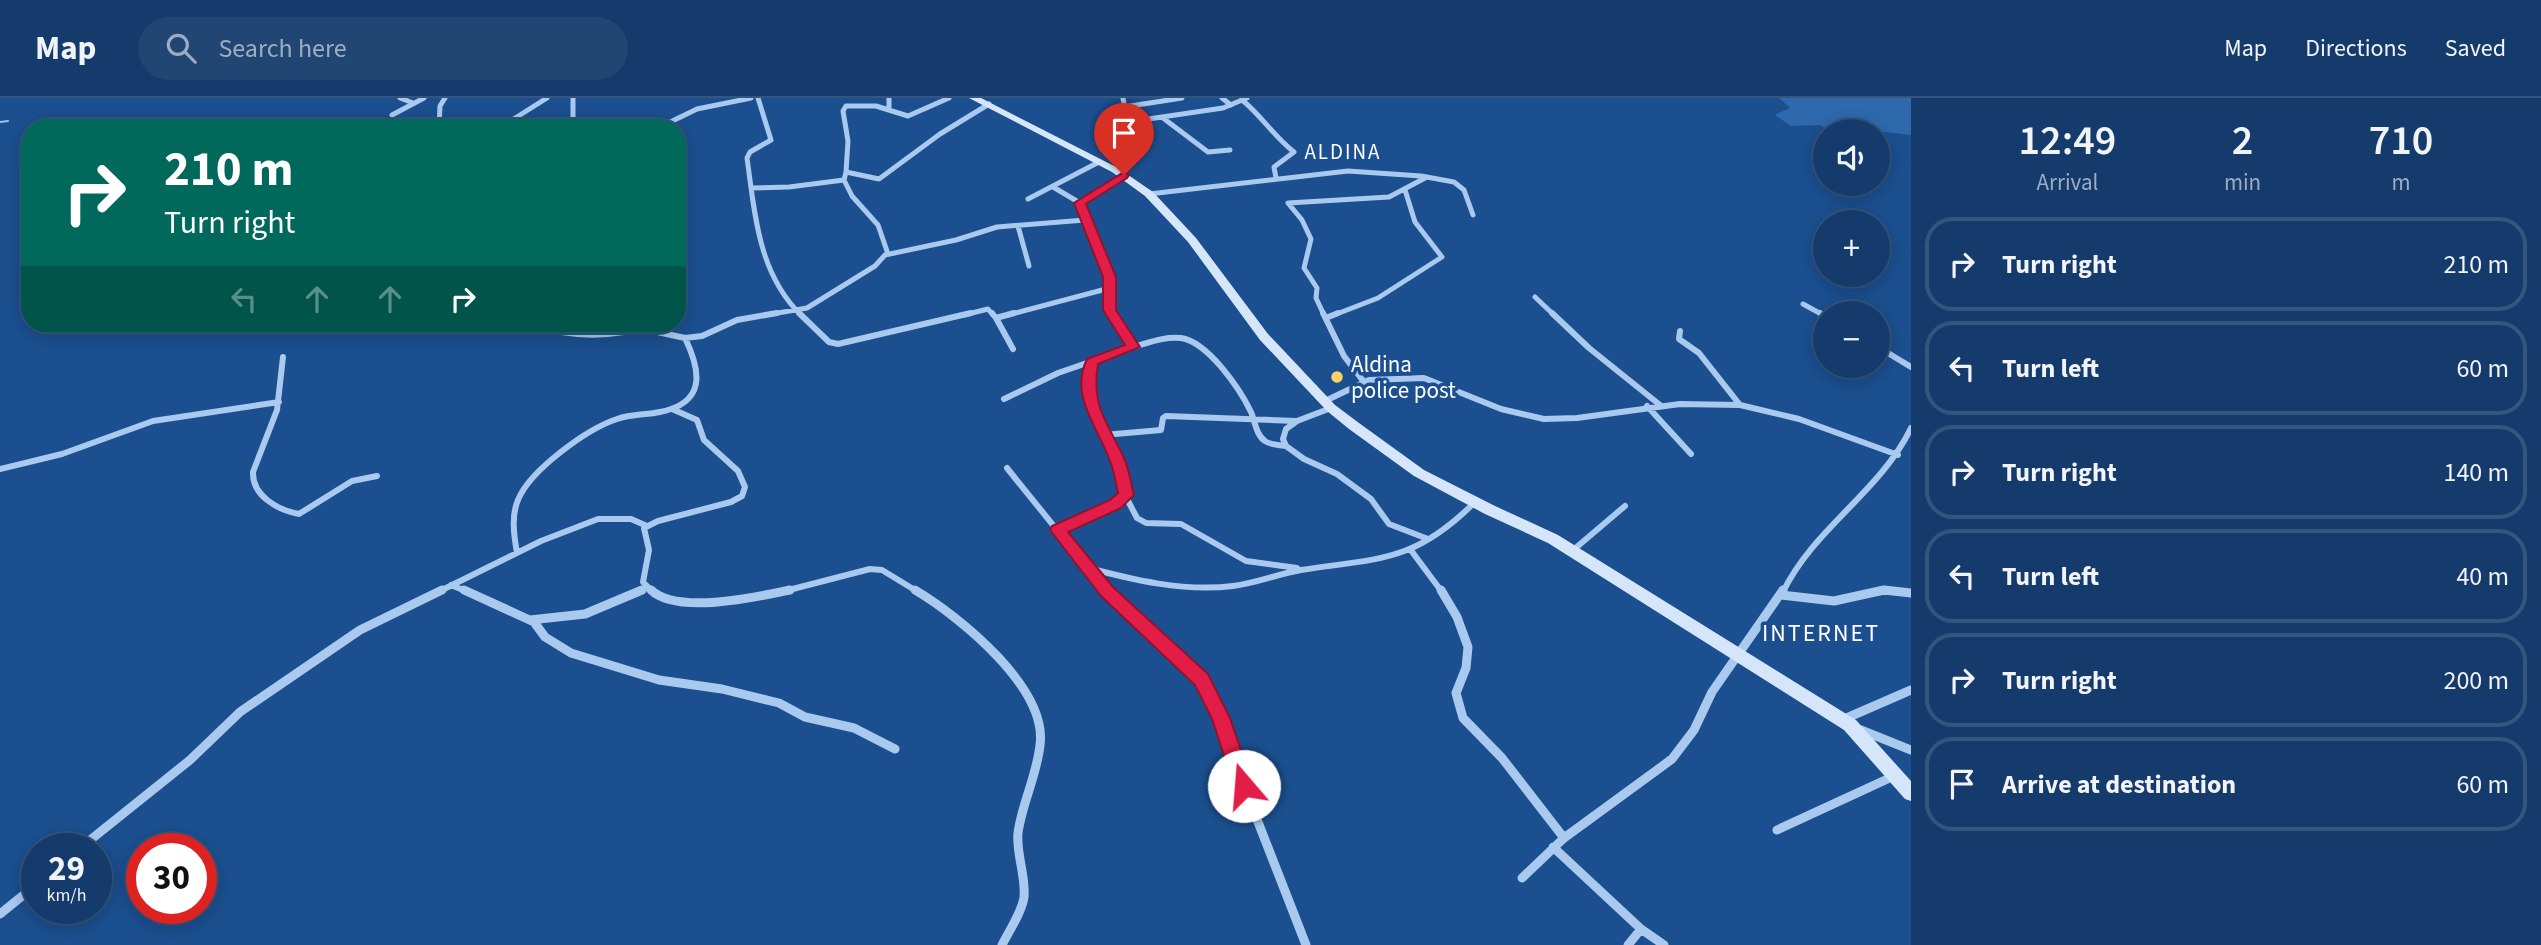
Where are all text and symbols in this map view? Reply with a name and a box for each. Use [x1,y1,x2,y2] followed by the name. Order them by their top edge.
[138,17,628,80] search box
[35,25,96,72] text: Map
[162,29,200,67] icon: search
[218,30,347,67] text: Search here
[2224,31,2267,66] text: Map
[2305,31,2407,66] text: Directions
[2445,31,2506,66] text: Saved
[1094,103,1154,175] pin
[2019,111,2116,171] text: 12:49
[2232,111,2253,171] text: 2
[2369,111,2433,171] text: 710
[1105,114,1143,152] icon: arrive
[1813,119,1890,378] map controls
[1813,119,1890,196] button: sound
[164,135,293,205] text: 210 m
[1304,137,1382,167] district label: ALDINA
[49,147,140,238] icon: right
[2037,166,2098,199] text: Arrival
[2224,166,2261,199] text: min
[2392,166,2411,199] text: m
[164,200,295,246] text: Turn right
[1813,210,1890,287] button: +
[1943,245,1981,283] icon: right
[2002,246,2117,283] text: Turn right
[2443,246,2509,283] text: 210 m
[225,280,263,318] icon: left
[298,280,336,318] icon: ahead
[371,280,409,318] icon: ahead
[444,280,482,318] icon: right
[1813,301,1890,378] button: −
[1351,348,1456,407] place label: Aldina police post
[1943,349,1981,387] icon: left
[2002,350,2099,387] text: Turn left
[2456,350,2509,387] text: 60 m
[1329,369,1345,385] marker: Aldina police post
[1943,453,1981,491] icon: right
[2002,454,2117,491] text: Turn right
[2443,454,2509,491] text: 140 m
[1943,557,1981,595] icon: left
[2002,558,2099,595] text: Turn left
[2456,558,2509,595] text: 40 m
[1762,616,1880,651] district label: INTERNET
[1943,661,1981,699] icon: right
[2002,662,2117,699] text: Turn right
[2443,662,2509,699] text: 200 m
[1207,749,1281,823] position arrow
[1943,765,1981,803] icon: arrive
[2002,766,2236,803] text: Arrive at destination
[2456,766,2509,803] text: 60 m
[126,833,217,924] speed limit sign: 30
[48,844,85,894] text: 29
[47,883,86,908] text: km/h

